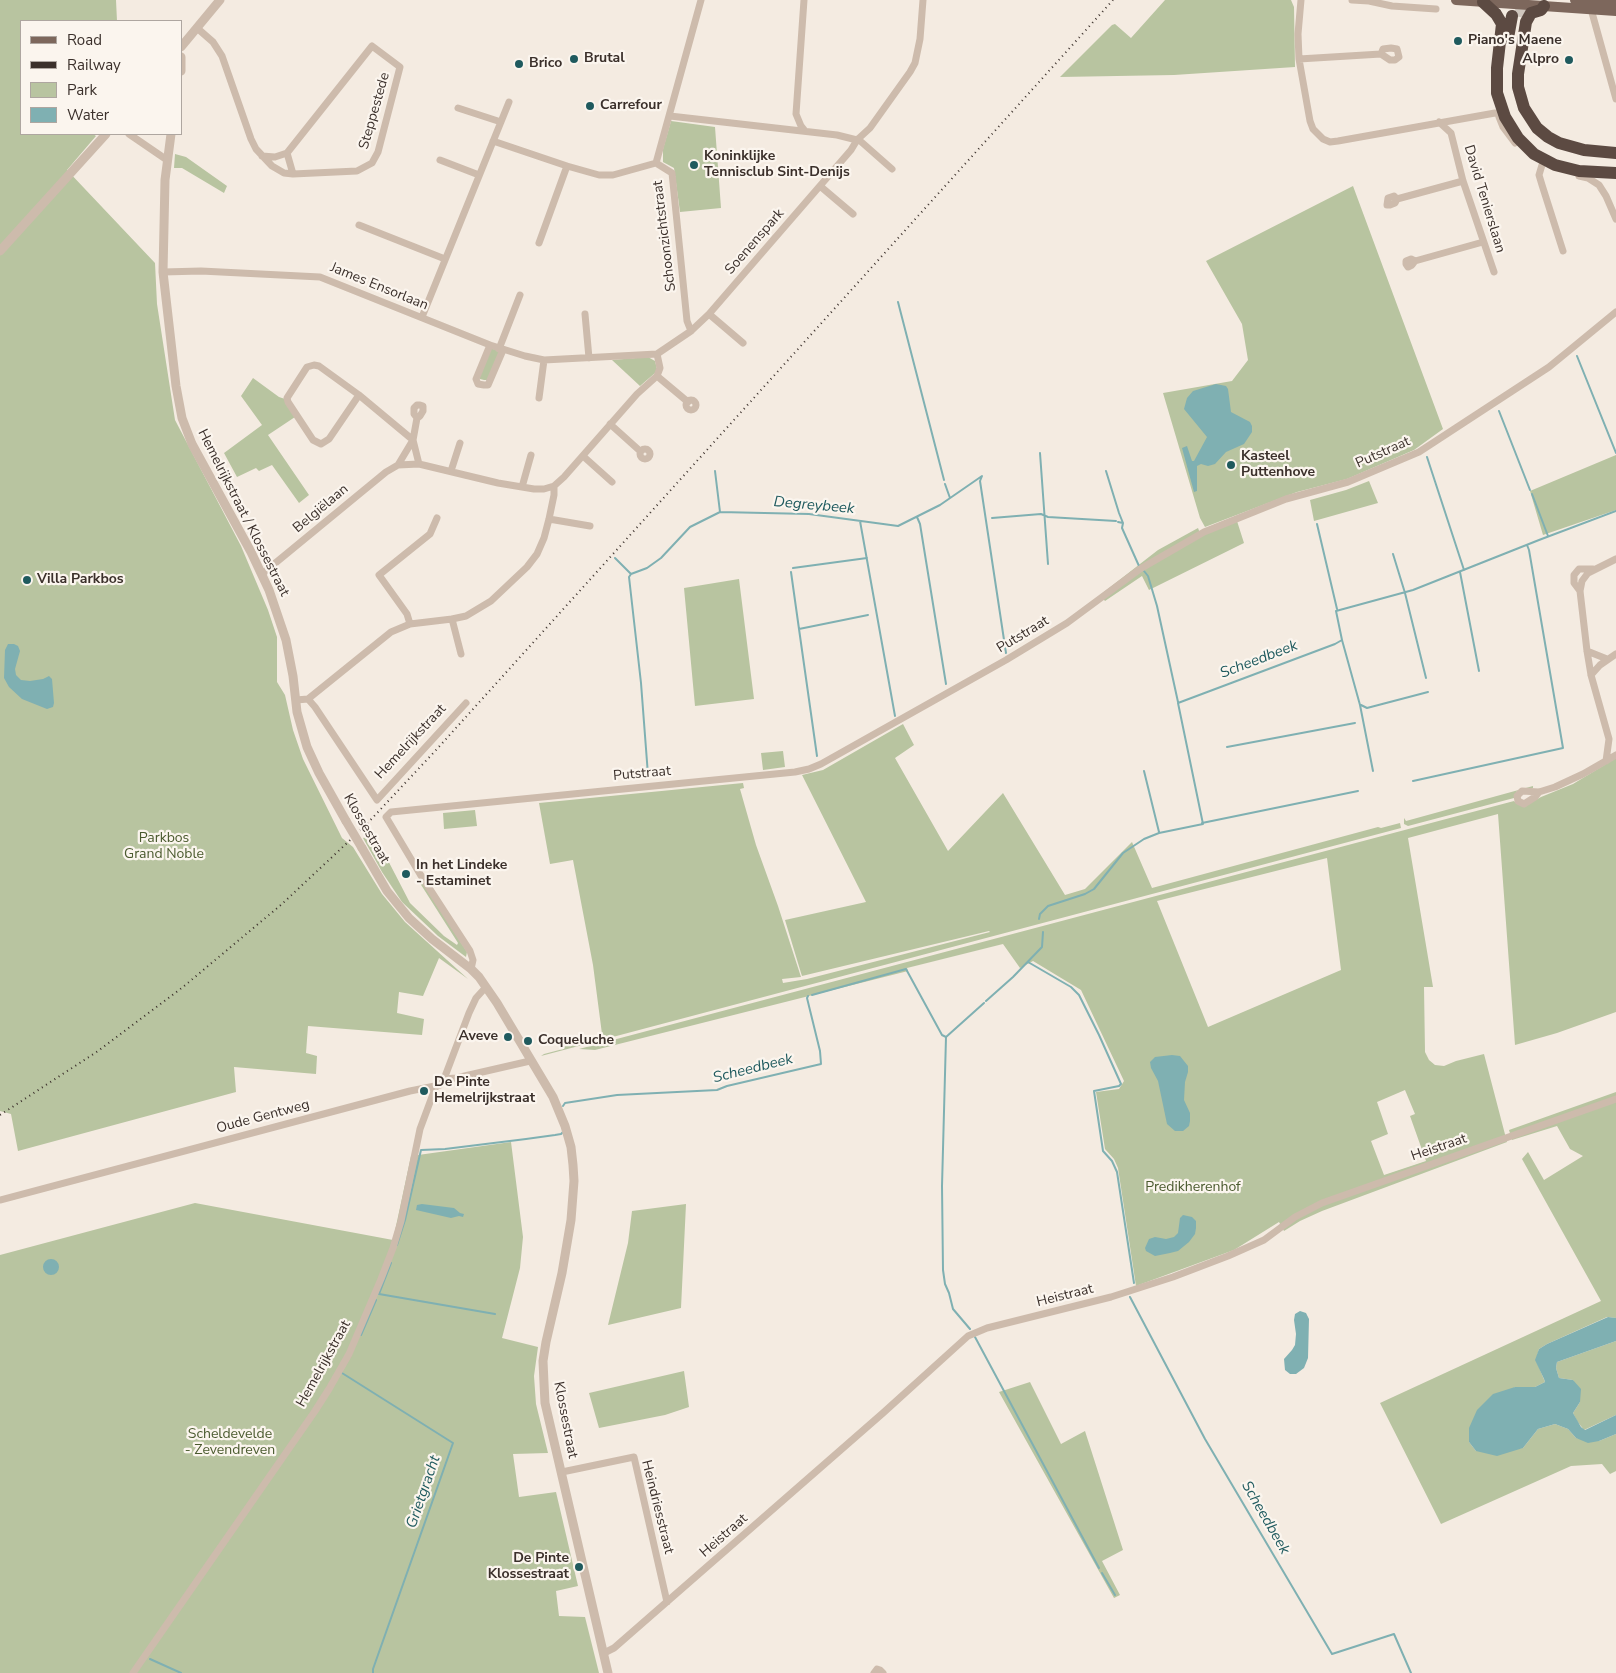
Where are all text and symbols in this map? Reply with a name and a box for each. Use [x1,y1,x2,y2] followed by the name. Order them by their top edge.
[20,20,182,135] legend
[67,30,102,50] text: Road
[1468,33,1562,49] place label: Piano's Maene
[1452,35,1464,47] marker: Piano's Maene
[584,51,625,67] place label: Brutal
[1522,52,1559,68] place label: Alpro
[568,53,580,65] marker: Brutal
[1563,54,1575,66] marker: Alpro
[67,55,121,75] text: Railway
[529,56,562,72] place label: Brico
[513,58,525,70] marker: Brico
[356,71,394,151] street label: Steppestede
[67,80,97,100] text: Park
[600,98,662,114] place label: Carrefour
[584,100,596,112] marker: Carrefour
[67,105,109,125] text: Water
[1460,143,1508,255] street label: David Tenierslaan
[704,149,850,182] place label: Koninklijke Tennisclub Sint-Denijs
[688,159,700,171] marker: Koninklijke Tennisclub Sint-Denijs
[650,179,680,293] street label: Schoonzichtstraat
[722,206,788,278] street label: Soenenspark
[328,260,430,314] street label: James Ensorlaan
[193,427,293,599] street label: Hemelrijkstraat / Klossestraat
[1353,434,1413,472] street label: Putstraat
[1241,449,1315,482] place label: Kasteel Puttenhove
[1225,459,1237,471] marker: Kasteel Puttenhove
[290,481,352,537] street label: Belgiëlaan
[773,494,855,518] water label: Degreybeek
[37,572,124,588] place label: Villa Parkbos
[21,574,33,586] marker: Villa Parkbos
[994,613,1052,657] street label: Putstraat
[1218,637,1300,683] water label: Scheedbeek
[372,701,450,783] street label: Hemelrijkstraat
[612,763,672,785] street label: Putstraat
[339,791,393,867] street label: Klossestraat
[124,831,204,864] park label: Parkbos Grand Noble
[416,858,507,890] place label: In het Lindeke - Estaminet
[400,868,412,880] marker: In het Lindeke - Estaminet
[458,1029,498,1045] place label: Aveve
[502,1031,514,1043] marker: Aveve
[538,1033,614,1049] place label: Coqueluche
[522,1035,534,1047] marker: Coqueluche
[711,1050,795,1088] water label: Scheedbeek
[434,1075,535,1108] place label: De Pinte Hemelrijkstraat
[418,1085,430,1097] marker: De Pinte Hemelrijkstraat
[215,1097,311,1137] street label: Oude Gentweg
[1409,1131,1469,1165] street label: Heistraat
[1145,1180,1241,1196] park label: Predikherenhof
[1035,1281,1095,1311] street label: Heistraat
[293,1318,355,1410] street label: Hemelrijkstraat
[549,1380,581,1460] street label: Klossestraat
[185,1427,275,1460] park label: Scheldevelde - Zevendreven
[403,1453,445,1531] water label: Grietgracht
[637,1458,677,1556] street label: Heindriesstraat
[1237,1478,1293,1558] water label: Scheedbeek
[697,1511,751,1561] street label: Heistraat
[488,1551,569,1584] place label: De Pinte Klossestraat
[573,1561,585,1573] marker: De Pinte Klossestraat

